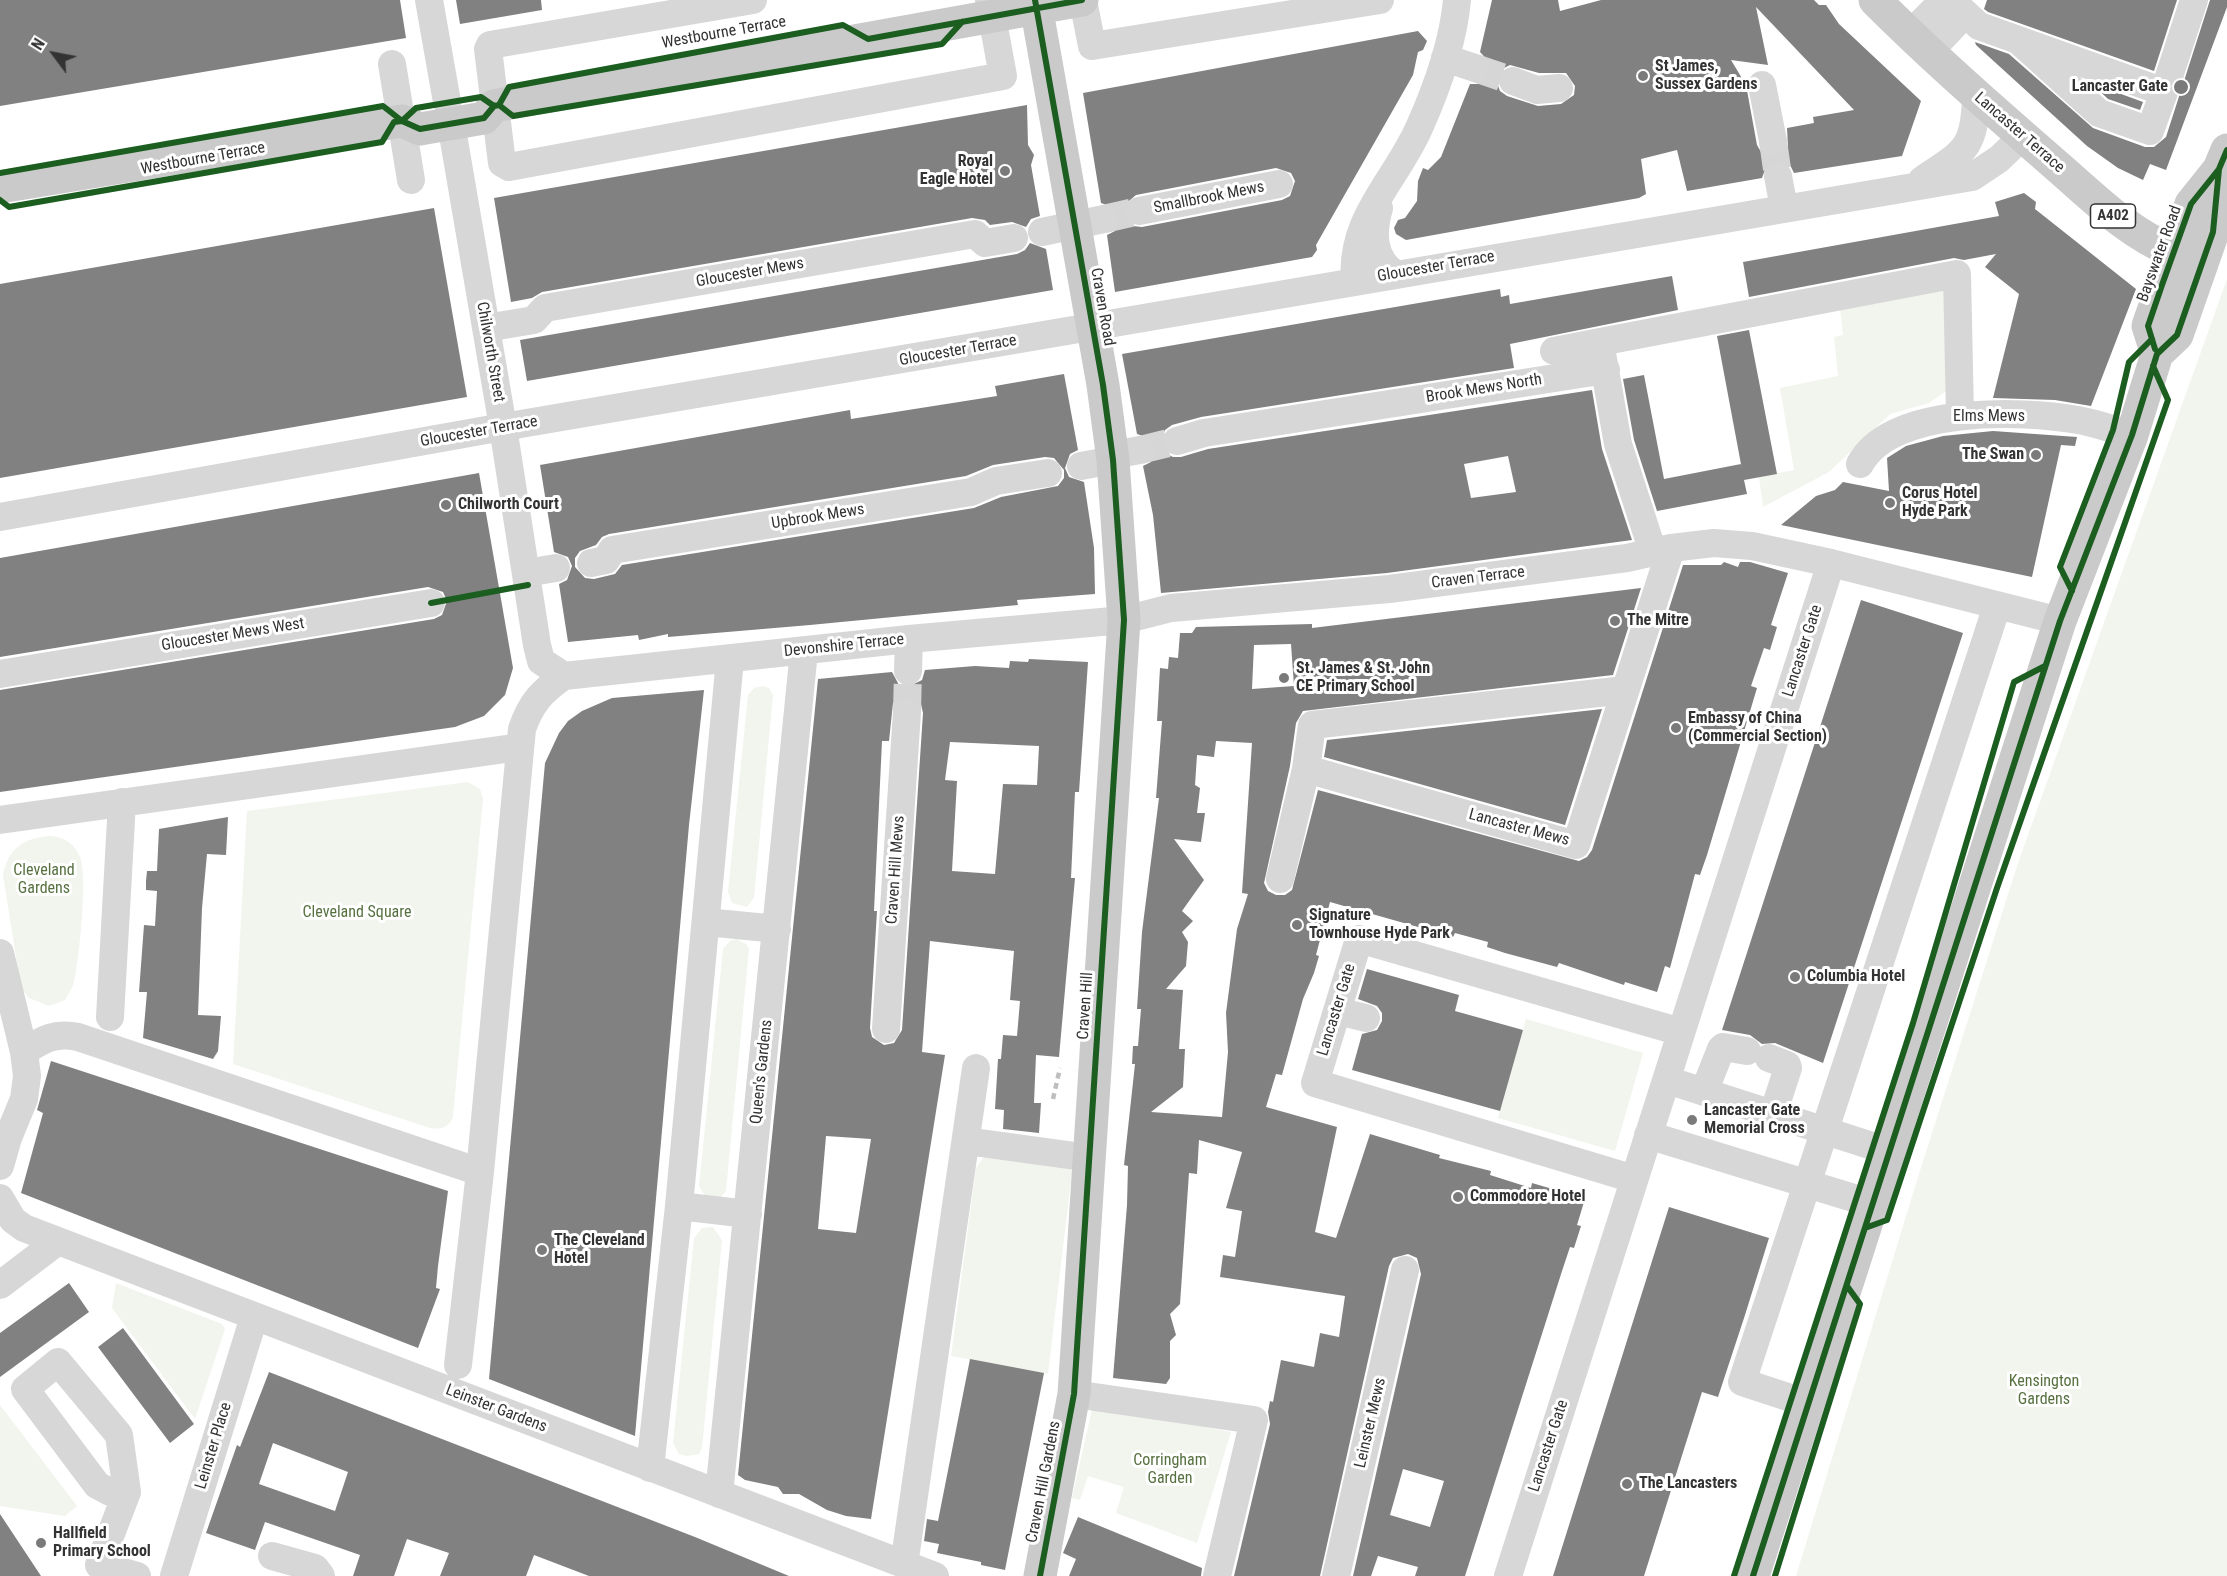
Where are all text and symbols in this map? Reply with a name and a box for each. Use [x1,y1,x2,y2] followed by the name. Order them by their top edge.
[660,13,788,53] street label: Westbourne Terrace
[24,24,84,84] north arrow
[28,35,49,53] text: N
[1655,57,1757,95] place label: St James, Sussex Gardens
[1636,69,1650,83] marker: St James, Sussex Gardens
[2072,77,2168,97] place label: Lancaster Gate
[2172,78,2190,96] marker: Lancaster Gate
[1970,89,2068,177] street label: Lancaster Terrace
[139,139,267,179] street label: Westbourne Terrace
[920,152,993,190] place label: Royal Eagle Hotel
[998,164,1012,178] marker: Royal Eagle Hotel
[1152,178,1266,218] street label: Smallbrook Mews
[2134,203,2186,305] street label: Bayswater Road
[2090,204,2136,228] road number: A402
[1376,247,1496,287] street label: Gloucester Terrace
[695,254,805,292] street label: Gloucester Mews
[1086,266,1118,348] street label: Craven Road
[472,300,508,404] street label: Chilworth Street
[898,331,1018,371] street label: Gloucester Terrace
[1425,370,1543,408] street label: Brook Mews North
[1953,407,2025,427] street label: Elms Mews
[419,412,539,452] street label: Gloucester Terrace
[1962,445,2024,465] place label: The Swan
[2029,448,2043,462] marker: The Swan
[1902,484,1978,522] place label: Corus Hotel Hyde Park
[458,495,559,515] place label: Chilworth Court
[1883,496,1897,510] marker: Corus Hotel Hyde Park
[439,498,453,512] marker: Chilworth Court
[770,500,866,534] street label: Upbrook Mews
[1430,563,1526,593] street label: Craven Terrace
[1779,603,1827,699] street label: Lancaster Gate
[1627,611,1689,631] place label: The Mitre
[160,614,306,656] street label: Gloucester Mews West
[1608,614,1622,628] marker: The Mitre
[783,630,905,662] street label: Devonshire Terrace
[1296,659,1430,697] place label: St. James & St. John CE Primary School
[1277,671,1291,685] marker: St. James & St. John CE Primary School
[1688,709,1827,747] place label: Embassy of China (Commercial Section)
[1669,721,1683,735] marker: Embassy of China (Commercial Section)
[1467,805,1571,851] street label: Lancaster Mews
[883,815,909,925] street label: Craven Hill Mews
[13,861,75,899] park label: Cleveland Gardens
[302,903,412,923] park label: Cleveland Square
[1309,906,1450,944] place label: Signature Townhouse Hyde Park
[1290,918,1304,932] marker: Signature Townhouse Hyde Park
[1314,962,1360,1058] street label: Lancaster Gate
[1807,967,1905,987] place label: Columbia Hotel
[1788,970,1802,984] marker: Columbia Hotel
[1074,972,1098,1040] street label: Craven Hill
[747,1019,777,1125] street label: Queen's Gardens
[1704,1101,1805,1139] place label: Lancaster Gate Memorial Cross
[1685,1113,1699,1127] marker: Lancaster Gate Memorial Cross
[1470,1187,1586,1207] place label: Commodore Hotel
[1451,1190,1465,1204] marker: Commodore Hotel
[554,1231,645,1269] place label: The Cleveland Hotel
[535,1243,549,1257] marker: The Cleveland Hotel
[2009,1372,2079,1410] park label: Kensington Gardens
[1351,1376,1391,1470] street label: Leinster Mews
[443,1381,549,1437] street label: Leinster Gardens
[1525,1398,1573,1494] street label: Lancaster Gate
[192,1400,236,1492] street label: Leinster Place
[1023,1419,1065,1545] street label: Craven Hill Gardens
[1133,1451,1207,1489] park label: Corringham Garden
[1639,1474,1737,1494] place label: The Lancasters
[1620,1477,1634,1491] marker: The Lancasters
[53,1524,151,1562] place label: Hallfield Primary School
[34,1536,48,1550] marker: Hallfield Primary School

